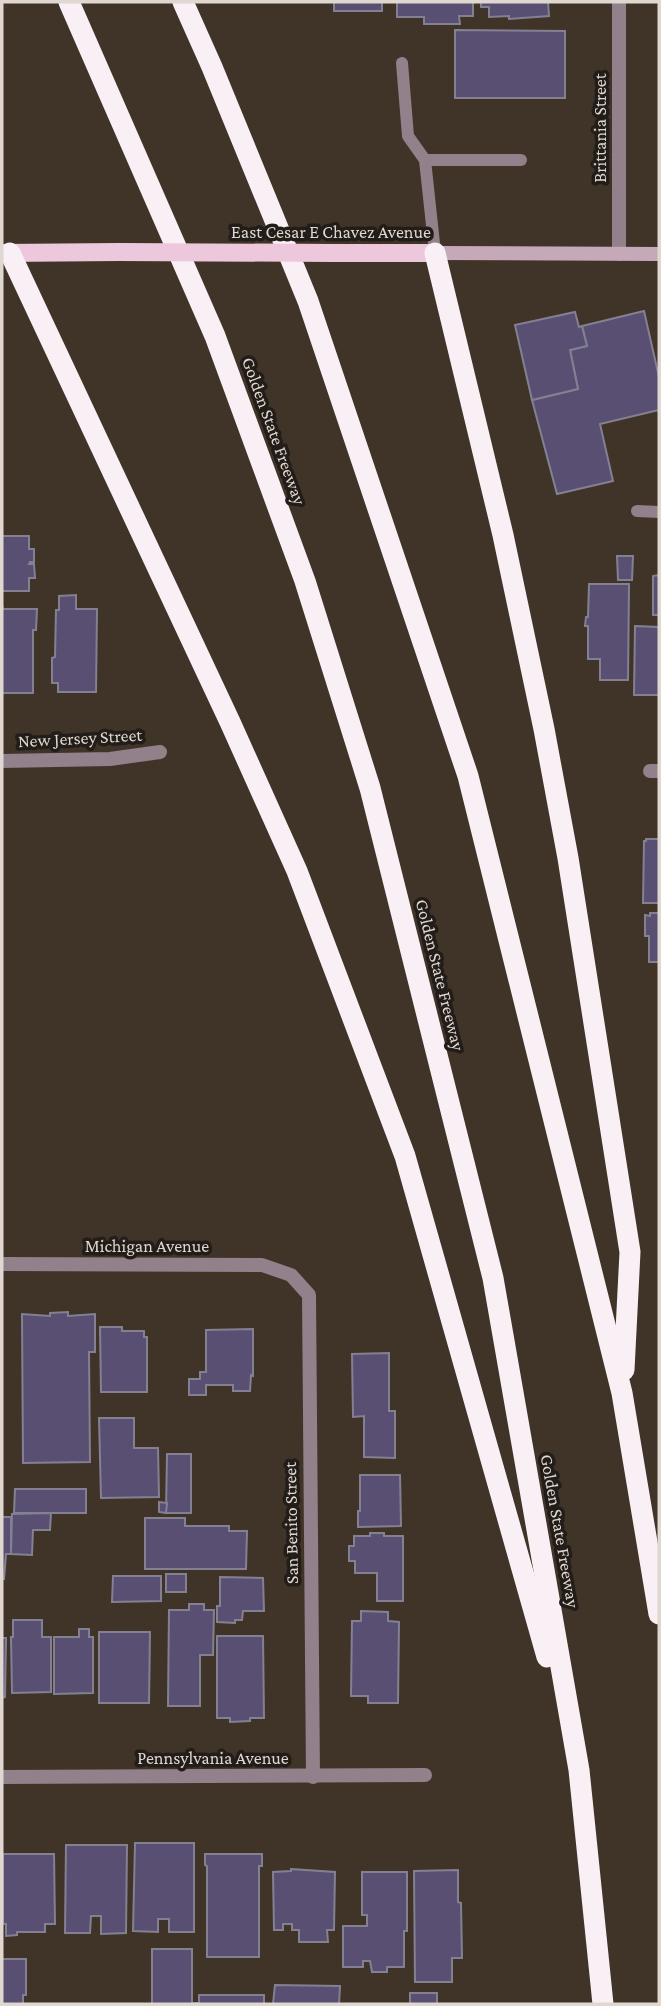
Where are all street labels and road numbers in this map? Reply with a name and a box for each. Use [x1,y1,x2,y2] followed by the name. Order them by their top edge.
[590,72,610,183] street label: Brittania Street
[231,222,431,242] street label: East Cesar E Chavez Avenue
[238,355,310,508] street label: Golden State Freeway
[17,725,144,751] street label: New Jersey Street
[411,897,469,1054] street label: Golden State Freeway
[85,1236,209,1256] street label: Michigan Avenue
[537,1453,583,1610] street label: Golden State Freeway
[280,1461,302,1584] street label: San Benito Street
[137,1748,289,1768] street label: Pennsylvania Avenue

